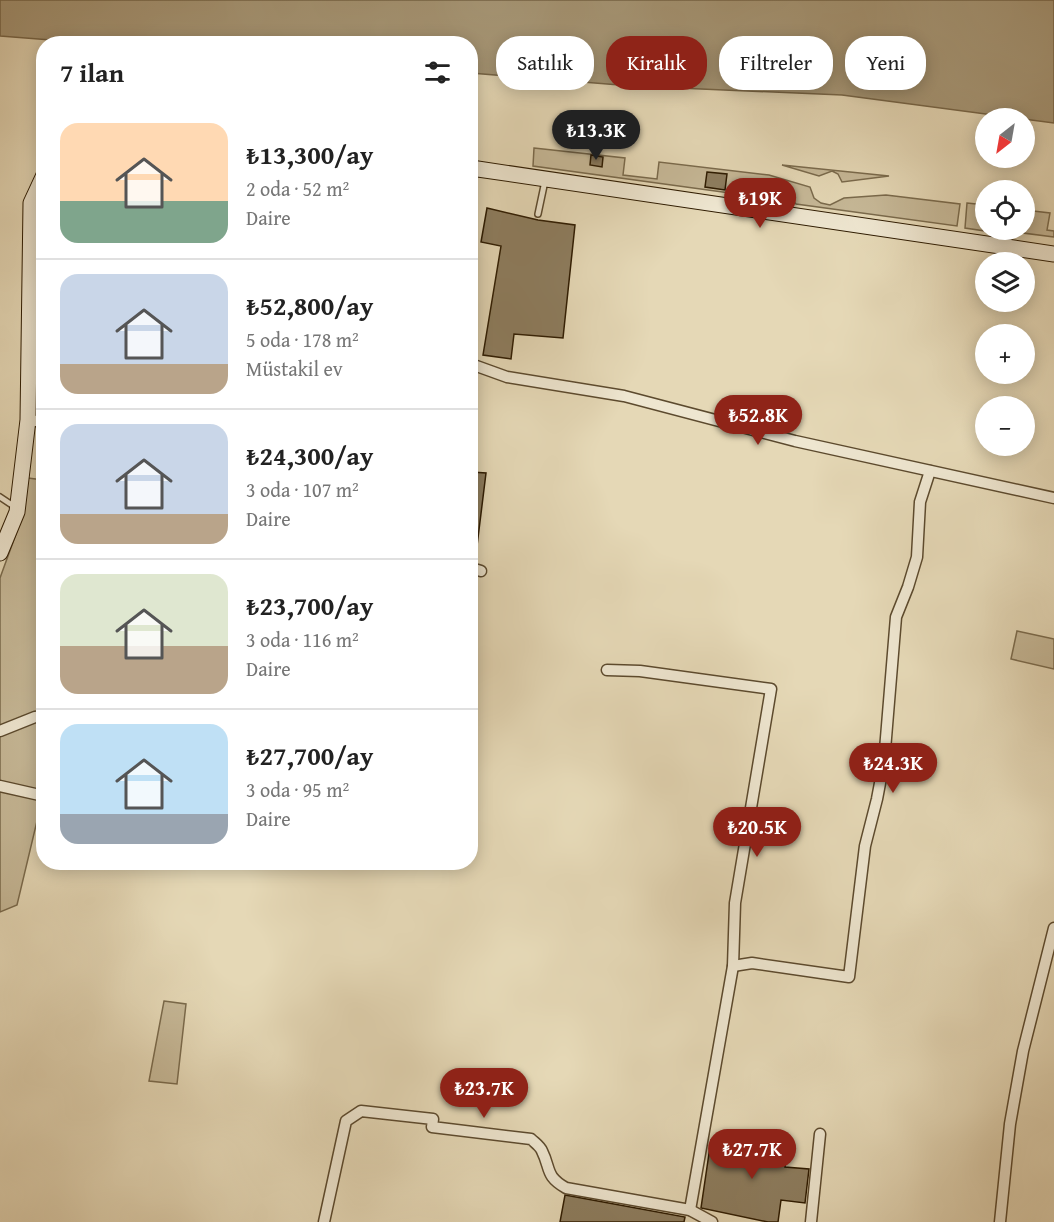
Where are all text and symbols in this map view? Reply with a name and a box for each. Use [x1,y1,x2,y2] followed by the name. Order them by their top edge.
[496,36,594,90] chip: Satılık
[606,36,707,90] chip: Kiralık
[719,36,833,90] chip: Filtreler
[845,36,926,90] chip: Yeni
[60,53,124,92] text: 7 ilan
[421,56,454,89] icon: filters
[975,108,1035,168] north arrow
[975,108,1035,456] map controls
[547,110,645,161] pin: ₺13.3K
[566,115,626,144] text: ₺13.3K
[246,135,373,174] text: ₺13,300/ay
[108,147,180,219] icon: home
[246,174,349,203] text: 2 oda · 52 m²
[724,178,796,229] pin: ₺19K
[975,180,1035,240] button: locate
[738,183,782,212] text: ₺19K
[246,203,291,232] text: Daire
[975,252,1035,312] button: layers
[246,286,373,325] text: ₺52,800/ay
[108,298,180,370] icon: home
[975,324,1035,384] button: +
[246,325,359,354] text: 5 oda · 178 m²
[246,354,343,383] text: Müstakil ev
[709,395,807,446] pin: ₺52.8K
[975,396,1035,456] button: −
[728,400,788,429] text: ₺52.8K
[246,436,373,475] text: ₺24,300/ay
[108,448,180,520] icon: home
[246,475,359,504] text: 3 oda · 107 m²
[246,504,291,533] text: Daire
[246,586,373,625] text: ₺23,700/ay
[108,598,180,670] icon: home
[246,625,359,654] text: 3 oda · 116 m²
[246,654,291,683] text: Daire
[246,736,373,775] text: ₺27,700/ay
[844,743,942,794] pin: ₺24.3K
[108,748,180,820] icon: home
[863,748,923,777] text: ₺24.3K
[246,775,349,804] text: 3 oda · 95 m²
[246,804,291,833] text: Daire
[708,807,806,858] pin: ₺20.5K
[727,812,787,841] text: ₺20.5K
[435,1068,533,1119] pin: ₺23.7K
[454,1073,514,1102] text: ₺23.7K
[703,1129,801,1180] pin: ₺27.7K
[722,1134,782,1163] text: ₺27.7K

